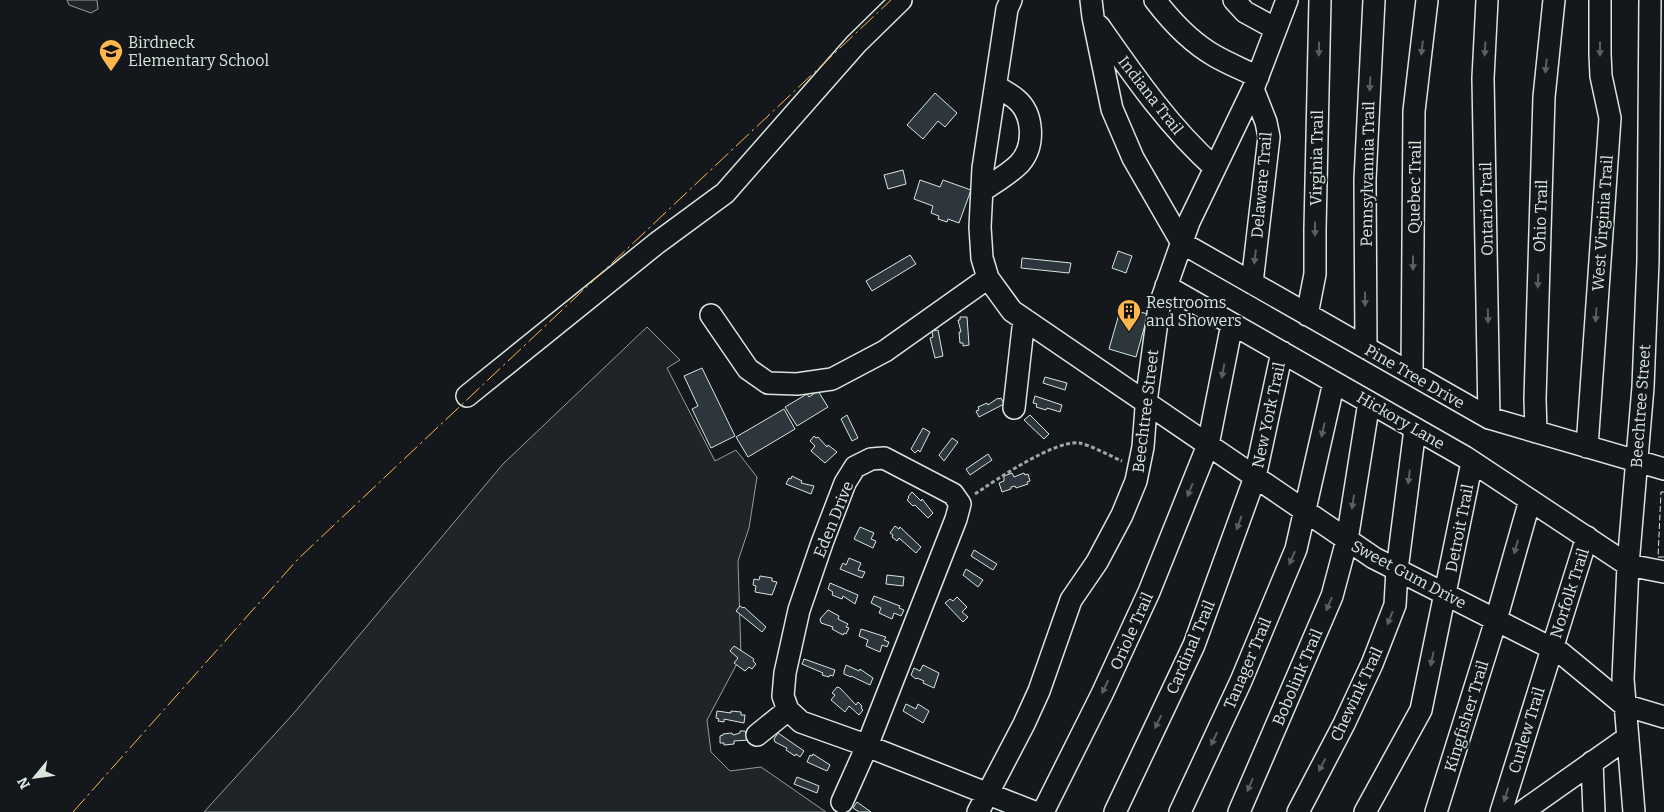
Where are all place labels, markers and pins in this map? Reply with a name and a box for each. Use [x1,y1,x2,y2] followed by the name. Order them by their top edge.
[128,33,269,70] place label: Birdneck Elementary School
[98,38,124,72] school or university icon: Birdneck Elementary School
[1146,293,1242,330] place label: Restrooms and Showers
[1116,298,1142,332] building icon: Restrooms and Showers

